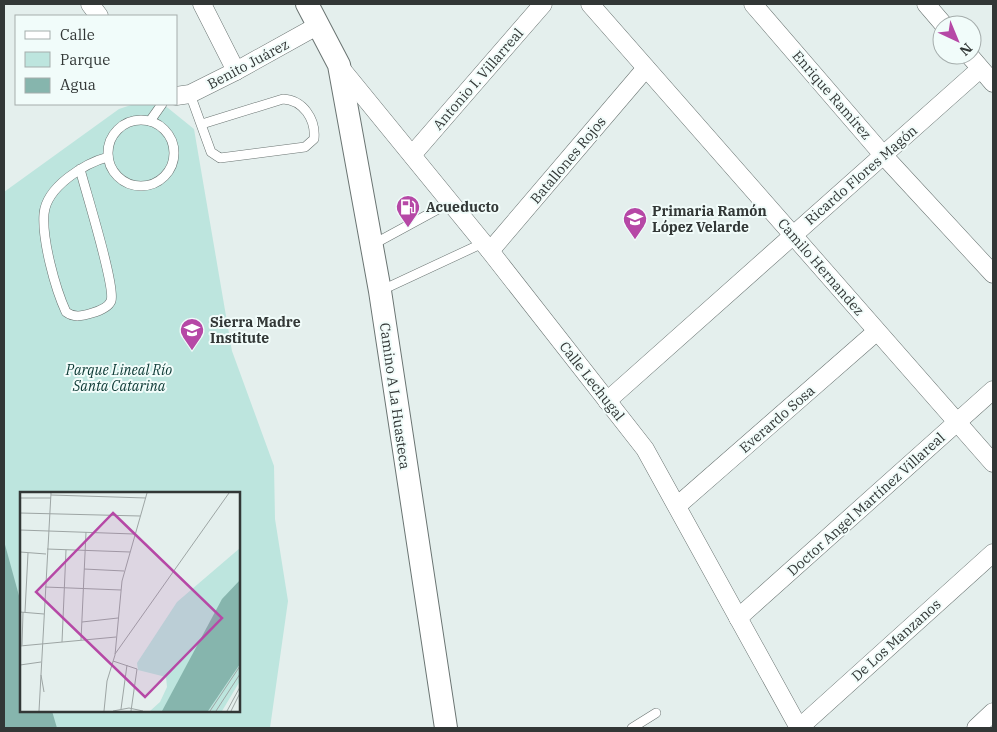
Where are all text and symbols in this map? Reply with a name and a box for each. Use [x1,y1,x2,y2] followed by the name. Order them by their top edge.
[15,15,178,105] legend
[932,15,982,65] north arrow
[429,24,527,134] street label: Antonio I. Villarreal
[60,25,95,44] text: Calle
[204,35,292,93] street label: Benito Juárez
[956,39,976,60] text: N
[789,47,875,143] street label: Enrique Ramírez
[60,50,110,69] text: Parque
[60,75,96,94] text: Agua
[526,113,610,207] street label: Batallones Rojos
[801,121,921,229] street label: Ricardo Flores Magón
[395,194,421,228] fuel station icon: Acueducto
[426,198,499,216] place label: Acueducto
[652,202,767,236] place label: Primaria Ramón López Velarde
[622,206,648,240] school or university icon: Primaria Ramón López Velarde
[774,215,868,319] street label: Camilo Hernandez
[210,313,301,347] place label: Sierra Madre Institute
[179,317,205,351] school or university icon: Sierra Madre Institute
[376,322,414,471] street label: Camino A La Huasteca
[555,338,629,424] street label: Calle Lechugal
[65,361,172,395] park label: Parque Lineal Río Santa Catarina
[736,381,819,457] street label: Everardo Sosa
[783,428,949,580] street label: Doctor Angel Martínez Villareal
[20,492,240,712] inset map
[848,595,945,685] street label: De Los Manzanos

